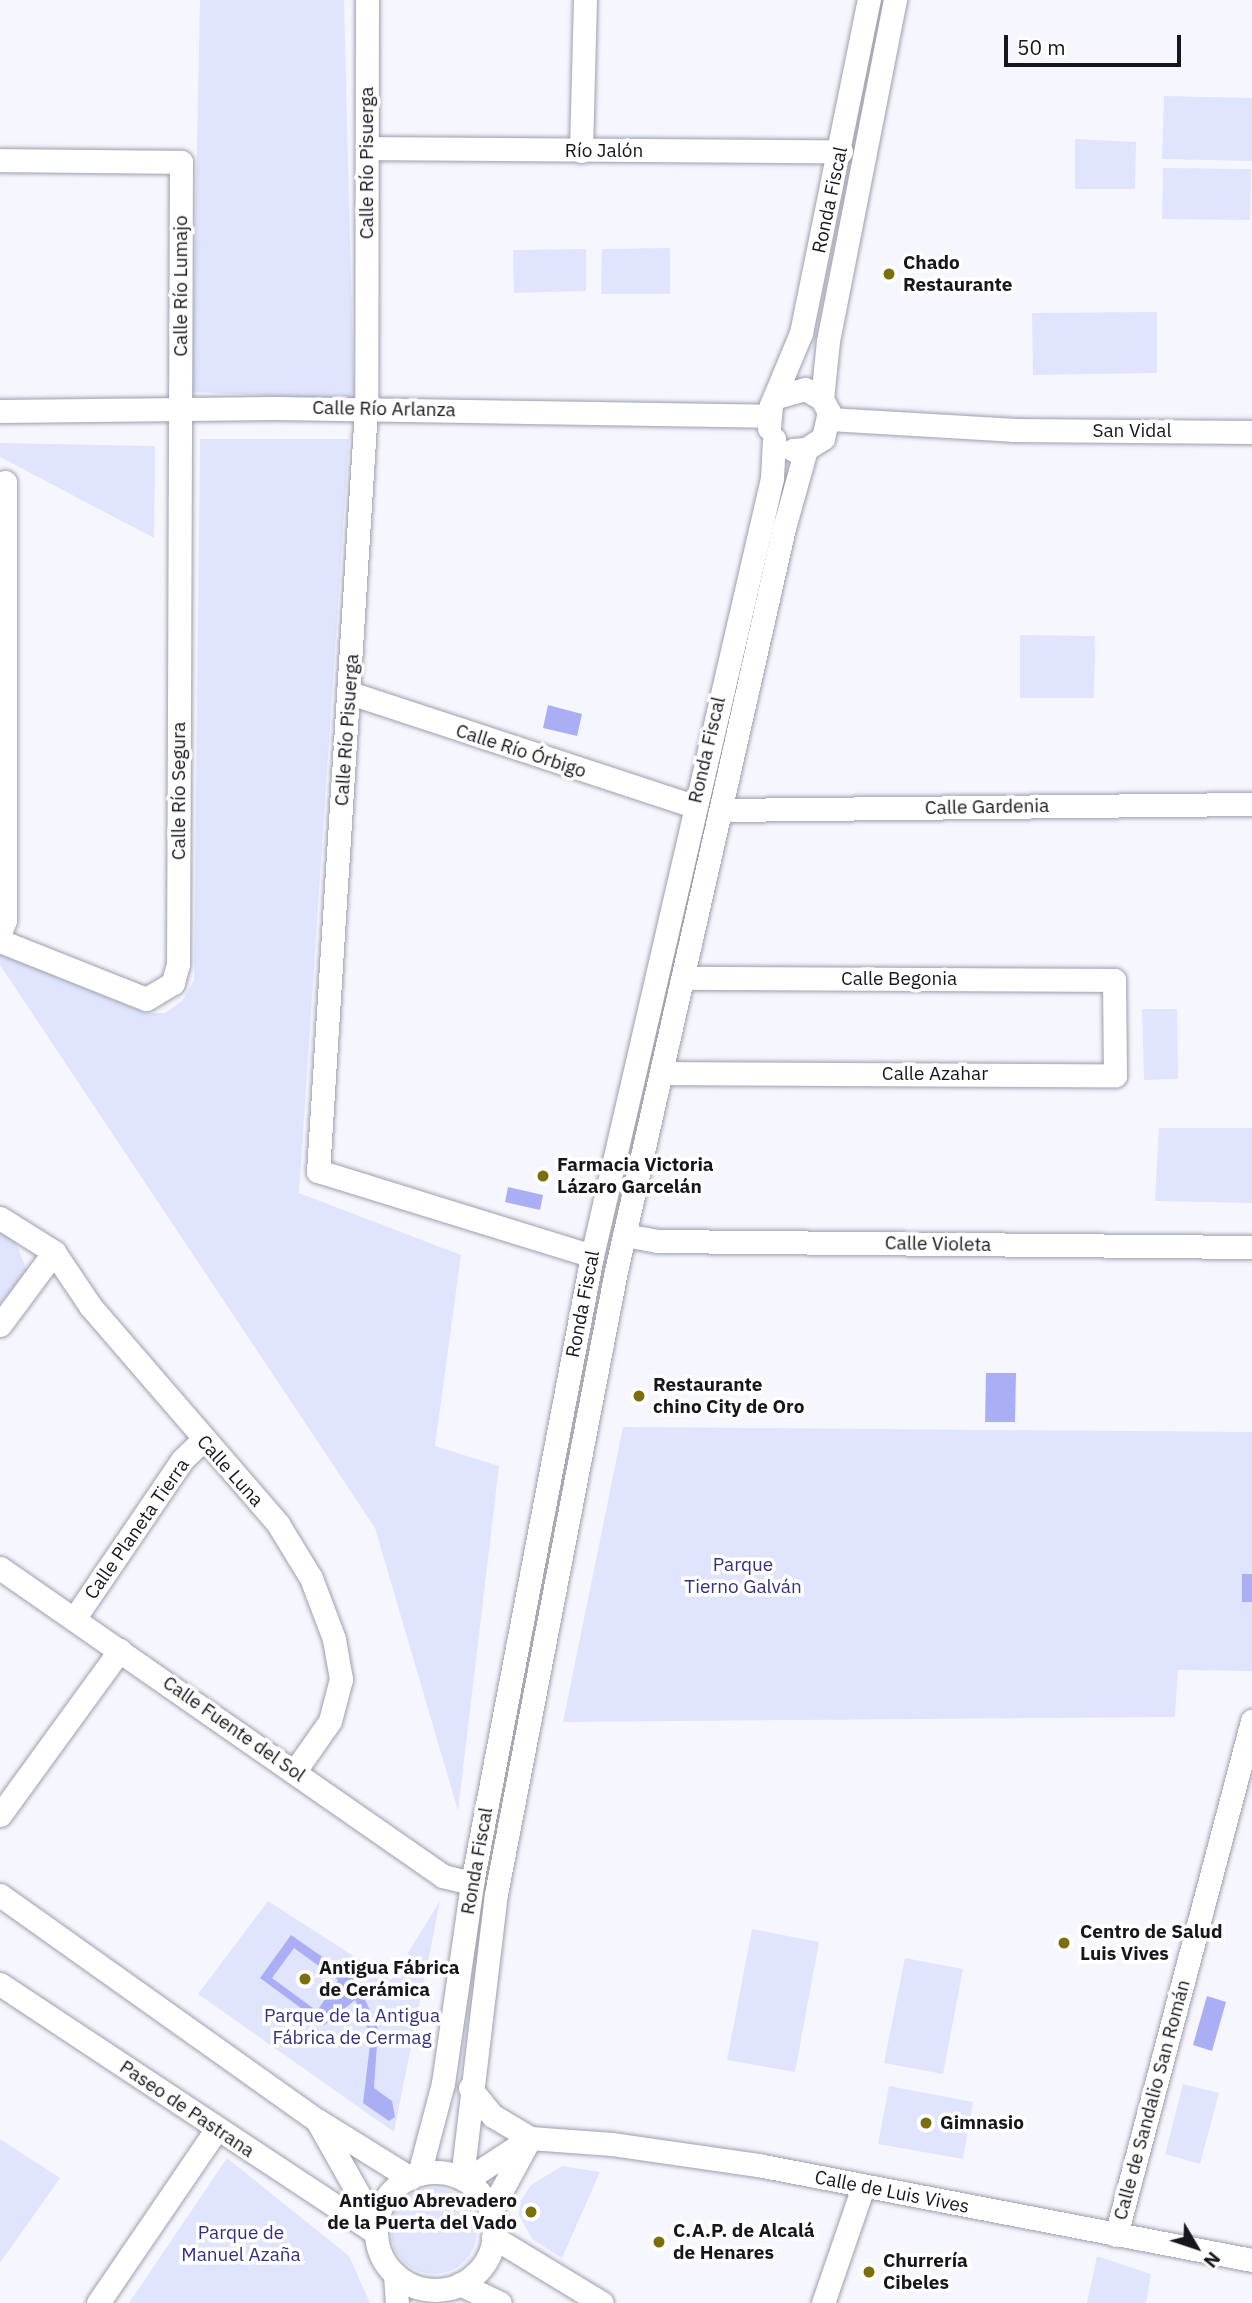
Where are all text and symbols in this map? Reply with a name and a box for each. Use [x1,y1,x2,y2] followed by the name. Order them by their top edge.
[1007,21,1184,65] scale bar
[1017,33,1066,61] text: 50 m
[356,87,378,239] street label: Calle Río Pisuerga
[565,140,643,162] street label: Río Jalón
[808,145,852,255] street label: Ronda Fiscal
[170,215,192,357] street label: Calle Río Lumajo
[903,252,1012,296] place label: Chado Restaurante
[881,266,897,282] marker: Chado Restaurante
[312,396,456,422] street label: Calle Río Arlanza
[1092,420,1172,442] street label: San Vidal
[330,653,364,807] street label: Calle Río Pisuerga
[684,695,730,805] street label: Ronda Fiscal
[453,719,589,783] street label: Calle Río Órbigo
[168,722,190,860] street label: Calle Río Segura
[925,795,1049,819] street label: Calle Gardenia
[841,968,957,990] street label: Calle Begonia
[882,1063,988,1085] street label: Calle Azahar
[557,1154,714,1198] place label: Farmacia Victoria Lázaro Garcelán
[535,1168,551,1184] marker: Farmacia Victoria Lázaro Garcelán
[885,1232,991,1256] street label: Calle Violeta
[561,1249,605,1359] street label: Ronda Fiscal
[653,1374,804,1418] place label: Restaurante chino City de Oro
[631,1388,647,1404] marker: Restaurante chino City de Oro
[192,1431,268,1511] street label: Calle Luna
[80,1454,194,1604] street label: Calle Planeta Tierra
[684,1554,802,1598] park label: Parque Tierno Galván
[158,1671,310,1787] street label: Calle Fuente del Sol
[456,1806,498,1916] street label: Ronda Fiscal
[1080,1921,1222,1965] place label: Centro de Salud Luis Vives
[1054,1933,1074,1953] marker: Centro de Salud Luis Vives
[319,1957,460,2001] place label: Antigua Fábrica de Cerámica
[297,1971,313,1987] marker: Antigua Fábrica de Cerámica
[1109,1977,1195,2223] street label: Calle de Sandalio San Román
[264,2005,440,2049] park label: Parque de la Antigua Fábrica de Cermag
[115,2056,259,2162] street label: Paseo de Pastrana
[940,2112,1024,2134] place label: Gimnasio
[918,2115,934,2131] marker: Gimnasio
[813,2166,971,2218] street label: Calle de Luis Vives
[327,2190,517,2234] place label: Antiguo Abrevadero de la Puerta del Vado
[523,2204,539,2220] marker: Antiguo Abrevadero de la Puerta del Vado
[1161,2212,1231,2282] north arrow
[673,2220,815,2264] place label: C.A.P. de Alcalá de Henares
[181,2222,301,2266] park label: Parque de Manuel Azaña
[651,2234,667,2250] marker: C.A.P. de Alcalá de Henares
[1199,2247,1226,2273] text: N
[883,2250,968,2294] place label: Churrería Cibeles
[861,2264,877,2280] marker: Churrería Cibeles

